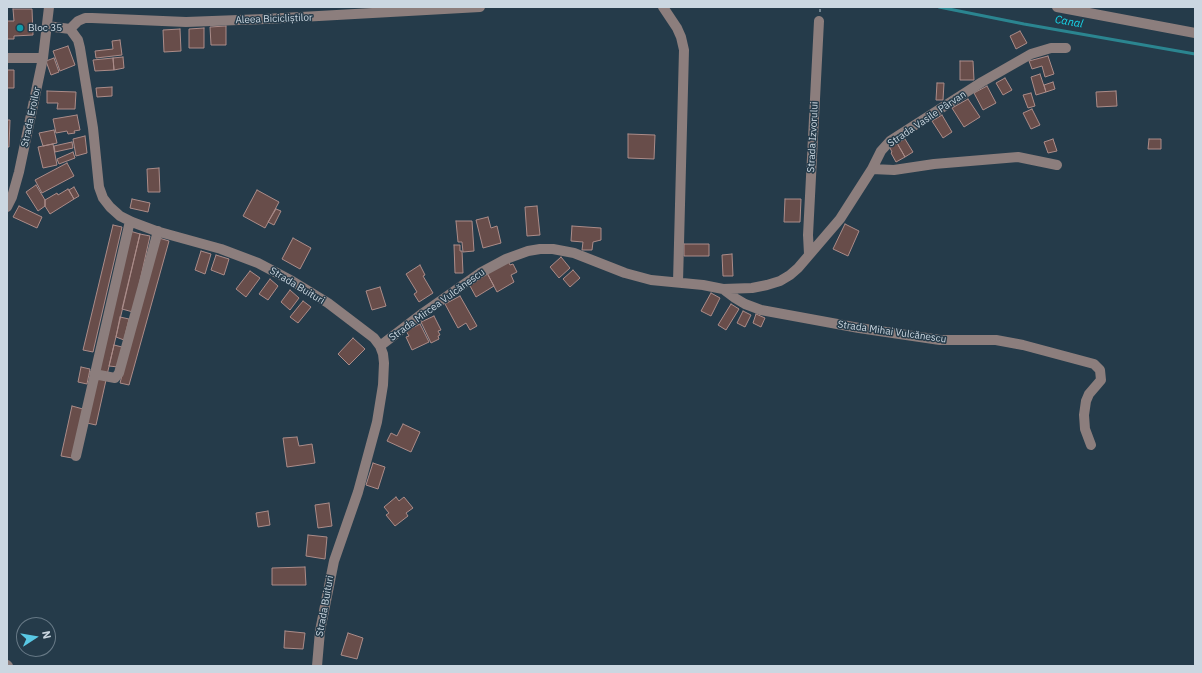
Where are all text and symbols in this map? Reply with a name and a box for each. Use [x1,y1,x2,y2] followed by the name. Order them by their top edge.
[235,12,313,26] street label: Aleea Bicicliștilor
[1054,13,1084,31] water label: Canal
[28,22,62,34] place label: Bloc 35
[15,23,25,33] marker: Bloc 35
[19,86,43,148] street label: Strada Eroilor
[886,88,968,150] street label: Strada Vasile Pârvan
[805,101,821,173] street label: Strada Izvorului
[267,265,327,307] street label: Strada Buituri
[387,266,487,344] street label: Strada Mircea Vulcănescu
[837,318,947,346] street label: Strada Mihai Vulcănescu
[314,574,336,638] street label: Strada Buituri
[16,617,56,657] north arrow
[39,629,54,640] text: N

